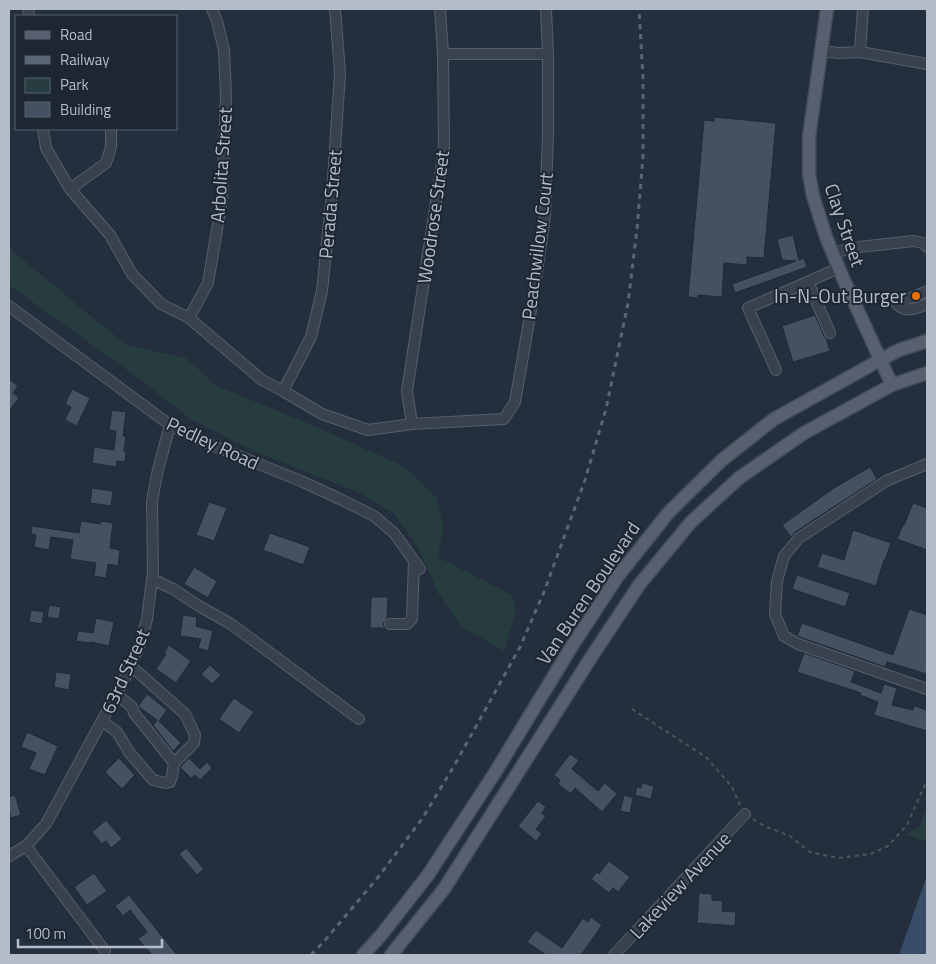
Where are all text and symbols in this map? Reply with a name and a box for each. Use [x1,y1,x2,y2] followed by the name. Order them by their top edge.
[15,15,178,130] legend
[60,23,92,46] text: Road
[60,48,110,71] text: Railway
[60,73,89,96] text: Park
[60,98,111,121] text: Building
[202,106,239,224] street label: Arbolita Street
[310,148,349,260] street label: Perada Street
[409,148,456,286] street label: Woodrose Street
[513,170,560,321] street label: Peachwillow Court
[818,179,873,271] street label: Clay Street
[774,281,906,310] place label: In-N-Out Burger
[910,290,922,302] marker: In-N-Out Burger
[162,408,264,477] street label: Pedley Road
[529,515,646,670] street label: Van Buren Boulevard
[93,623,156,718] street label: 63rd Street
[622,824,737,945] street label: Lakeview Avenue
[18,916,161,948] scale bar
[25,922,66,945] text: 100 m

